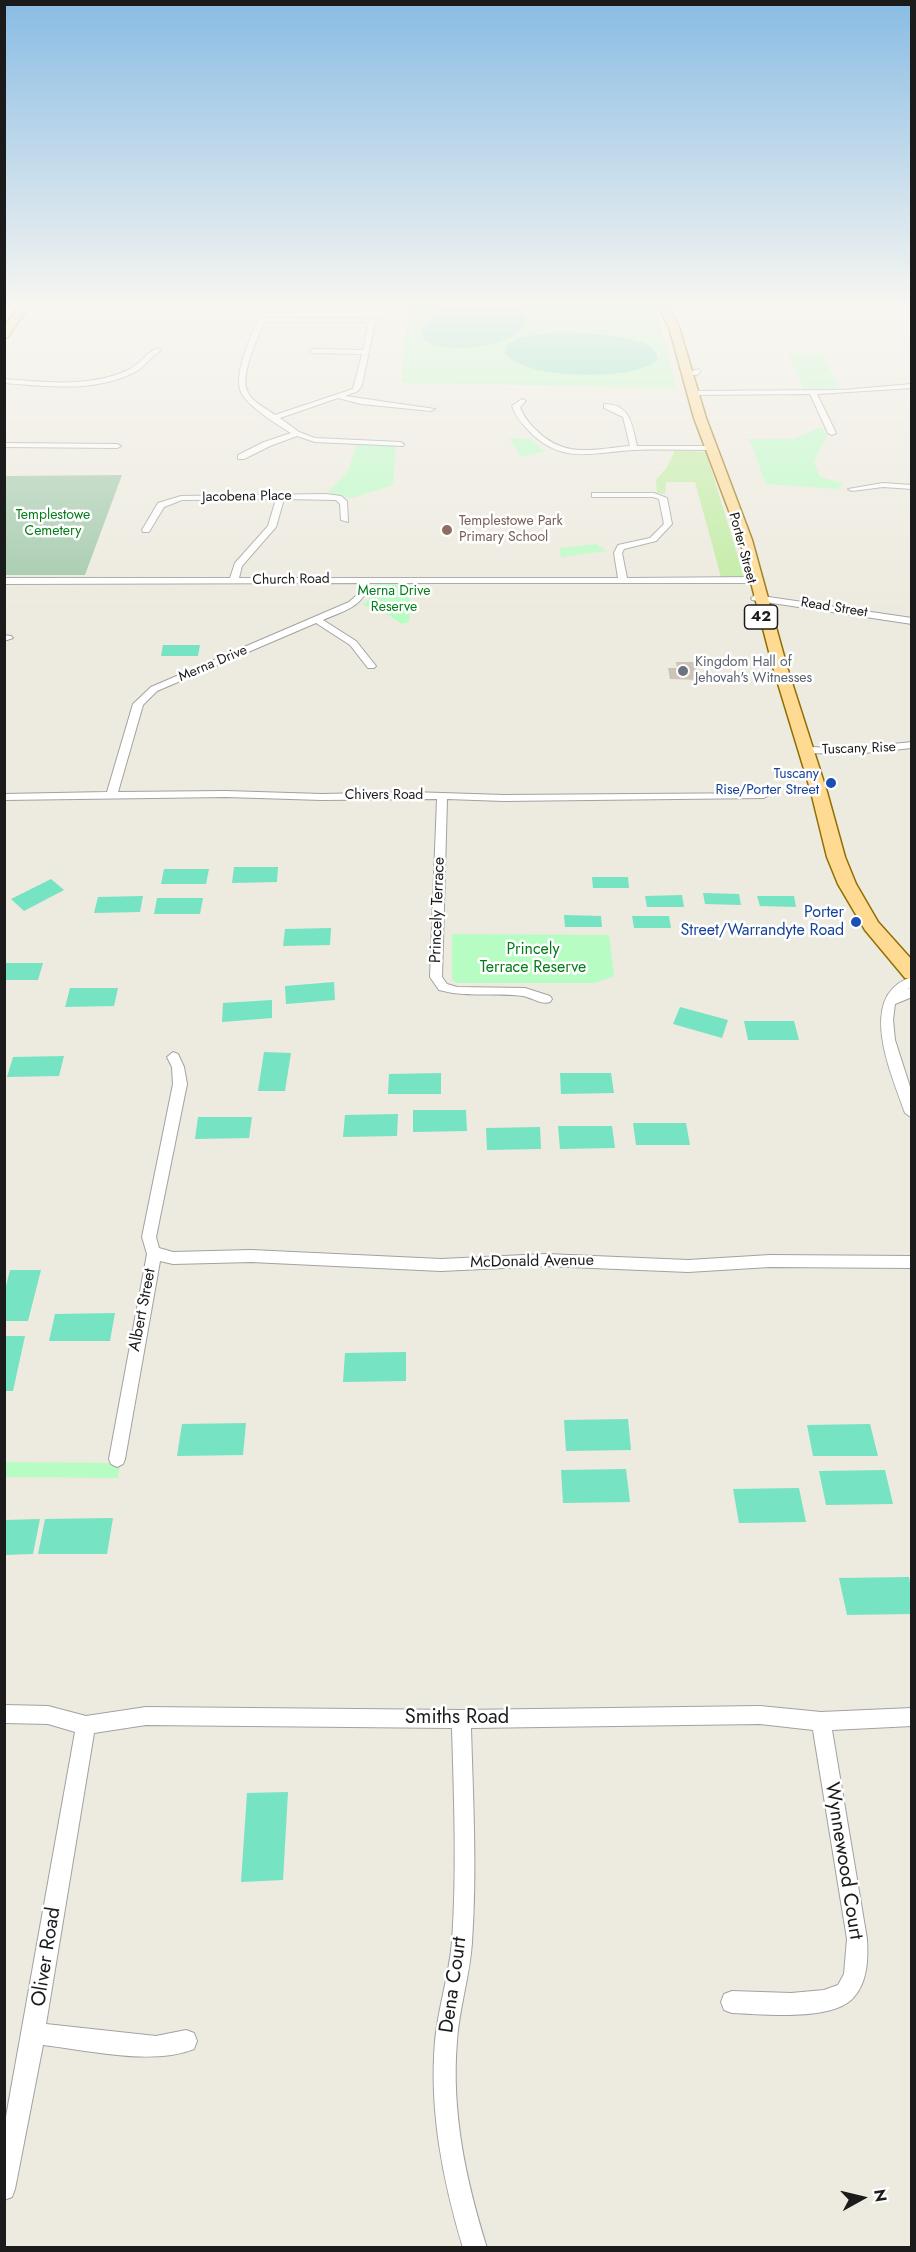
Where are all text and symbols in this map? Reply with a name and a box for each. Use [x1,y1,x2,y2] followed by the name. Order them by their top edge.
[202,488,292,506] street label: Jacobena Place
[16,508,90,540] park label: Templestowe Cemetery
[724,511,760,585] street label: Porter Street
[459,514,563,546] place label: Templestowe Park Primary School
[440,523,454,537] marker: Templestowe Park Primary School
[252,571,330,589] street label: Church Road
[358,584,430,616] park label: Merna Drive Reserve
[799,594,869,622] street label: Read Street
[744,605,777,629] road number: 42
[176,642,250,686] street label: Merna Drive
[695,655,812,688] place label: Kingdom Hall of Jehovah's Witnesses
[676,664,690,678] marker: Kingdom Hall of Jehovah's Witnesses
[822,739,896,759] street label: Tuscany Rise
[715,767,819,800] place label: Tuscany Rise/Porter Street
[824,776,838,790] marker: Tuscany Rise/Porter Street
[345,788,423,804] street label: Chivers Road
[427,856,449,964] street label: Princely Terrace
[681,903,844,941] place label: Porter Street/Warrandyte Road
[849,915,863,929] marker: Porter Street/Warrandyte Road
[480,940,586,978] park label: Princely Terrace Reserve
[470,1251,594,1273] street label: McDonald Avenue
[126,1267,160,1353] street label: Albert Street
[405,1706,509,1730] street label: Smiths Road
[819,1781,867,1941] street label: Wynnewood Court
[27,1906,67,2008] street label: Oliver Road
[435,1935,473,2035] street label: Dena Court
[832,2168,892,2228] north arrow
[868,2188,893,2203] text: N

